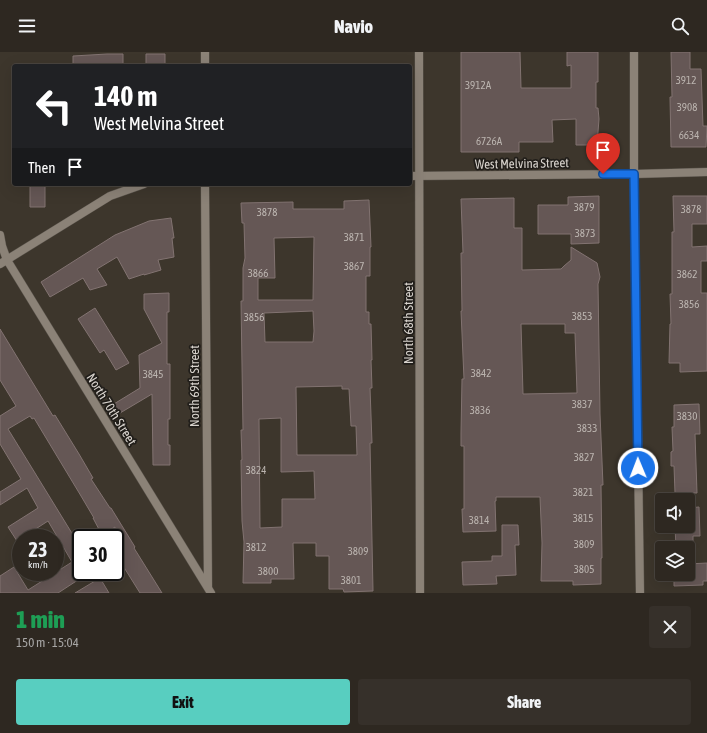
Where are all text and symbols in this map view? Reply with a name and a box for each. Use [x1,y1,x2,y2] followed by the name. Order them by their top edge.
[16,15,38,37] icon: menu
[669,15,691,37] icon: search
[334,16,373,37] text: Navio
[676,74,696,86] house number: 3912
[465,79,492,91] house number: 3912A
[28,80,80,132] icon: left
[94,80,157,112] text: 140 m
[677,101,697,113] house number: 3908
[94,113,224,134] text: West Melvina Street
[679,129,699,141] house number: 6634
[586,133,620,174] pin
[476,135,503,147] house number: 6726A
[592,139,614,161] icon: arrive
[475,155,569,172] street label: West Melvina Street
[64,156,86,178] icon: arrive
[28,159,56,176] text: Then
[574,201,594,213] house number: 3879
[681,203,701,215] house number: 3878
[257,206,277,218] house number: 3878
[575,227,595,239] house number: 3873
[344,231,364,243] house number: 3871
[344,260,364,272] house number: 3867
[248,267,268,279] house number: 3866
[677,268,697,280] house number: 3862
[401,282,416,364] street label: North 68th Street
[679,298,699,310] house number: 3856
[572,310,592,322] house number: 3853
[244,311,264,323] house number: 3856
[187,345,202,427] street label: North 69th Street
[471,367,491,379] house number: 3842
[143,368,163,380] house number: 3845
[84,371,140,448] street label: North 70th Street
[572,398,592,410] house number: 3837
[470,404,490,416] house number: 3836
[677,410,697,422] house number: 3830
[577,422,597,434] house number: 3833
[617,447,659,489] position arrow
[574,451,594,463] house number: 3827
[246,464,266,476] house number: 3824
[573,486,593,498] house number: 3821
[655,493,695,581] map controls
[655,493,695,533] button: sound
[573,512,593,524] house number: 3815
[469,514,489,526] house number: 3814
[72,529,124,581] speed limit sign: 30
[29,538,47,561] text: 23
[574,538,594,550] house number: 3809
[246,541,266,553] house number: 3812
[655,541,695,581] button: layers
[348,545,368,557] house number: 3809
[28,559,48,570] text: km/h
[574,563,594,575] house number: 3805
[258,565,278,577] house number: 3800
[341,574,361,586] house number: 3801
[16,606,65,633] text: 1 min
[649,606,691,648] button: close
[16,635,79,650] text: 150 m · 15:04
[16,679,350,725] button: Exit
[358,679,691,725] button: Share

